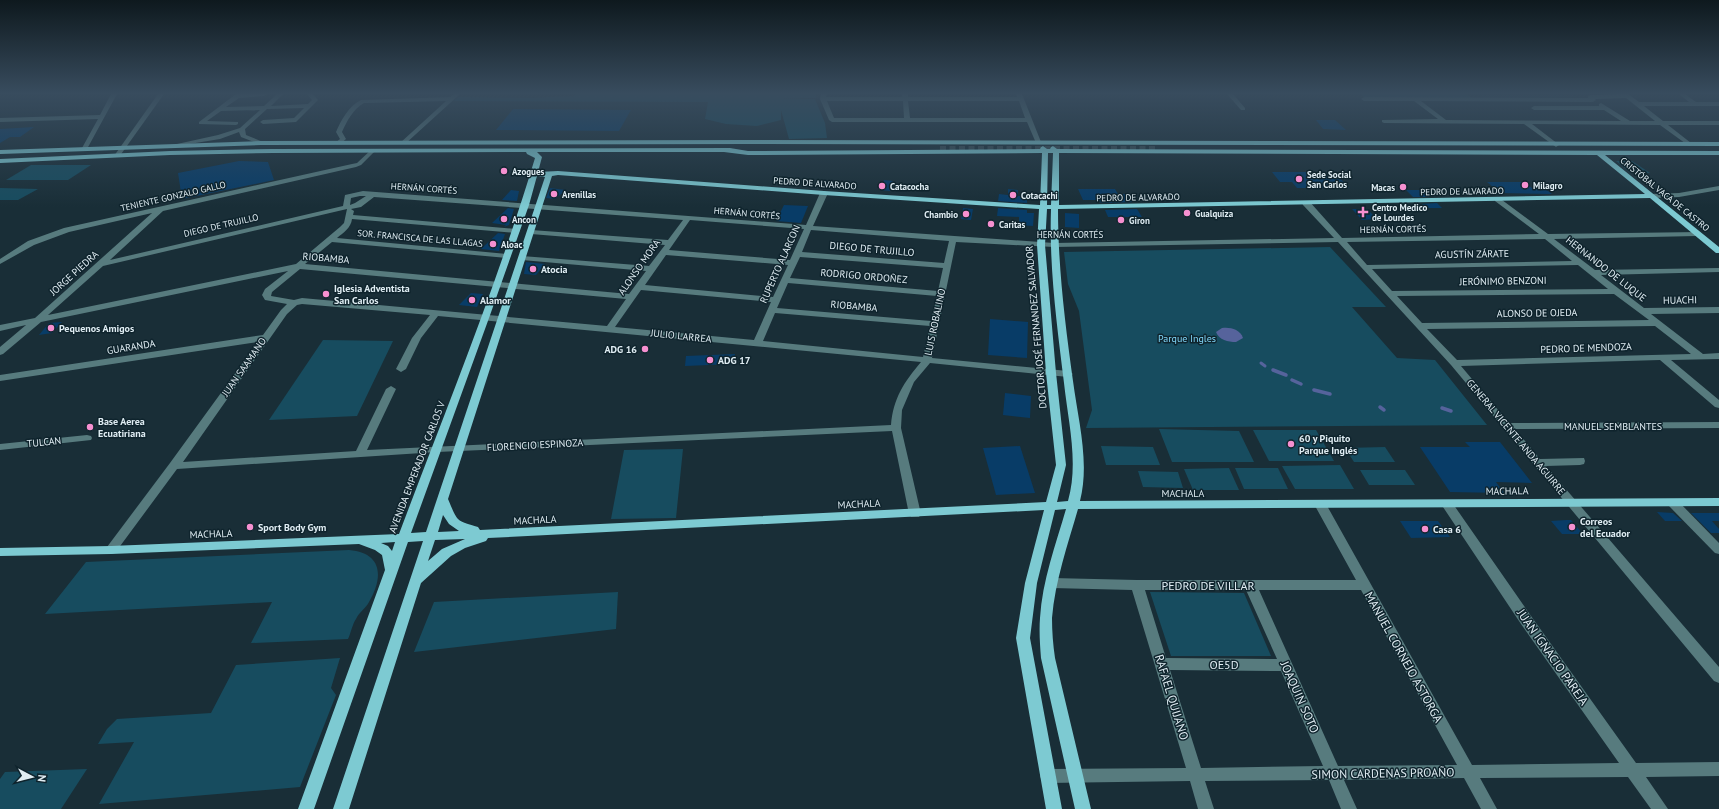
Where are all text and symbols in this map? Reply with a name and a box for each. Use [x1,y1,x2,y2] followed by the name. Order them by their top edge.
[1618,155,1712,233] street label: CRISTÓBAL VACA DE CASTRO
[499,166,509,176] marker: Azogues
[512,166,544,177] place label: Azogues
[1307,169,1351,190] place label: Sede Social San Carlos
[1294,174,1304,184] marker: Sede Social San Carlos
[773,175,857,191] street label: PEDRO DE ALVARADO
[119,179,227,213] street label: TENIENTE GONZALO GALLO
[390,180,458,196] street label: HERNÁN CORTÉS
[1520,180,1530,190] marker: Milagro
[1533,180,1563,191] place label: Milagro
[877,181,887,191] marker: Catacocha
[890,181,929,192] place label: Catacocha
[1371,182,1395,193] place label: Macas
[1398,182,1408,192] marker: Macas
[1420,185,1504,197] street label: PEDRO DE ALVARADO
[549,189,559,199] marker: Arenillas
[562,189,596,200] place label: Arenillas
[1008,190,1018,200] marker: Cotacachi
[1021,190,1058,201] place label: Cotacachi
[1096,191,1180,203] street label: PEDRO DE ALVARADO
[1372,202,1427,223] place label: Centro Medico de Lourdes
[713,205,781,221] street label: HERNÁN CORTÉS
[1357,206,1369,218] marker: Centro Medico de Lourdes
[1182,208,1192,218] marker: Gualquiza
[1195,208,1234,219] place label: Gualquiza
[924,209,958,220] place label: Chambio
[961,209,971,219] marker: Chambio
[182,211,260,239] street label: DIEGO DE TRUJILLO
[499,214,509,224] marker: Ancon
[512,214,536,225] place label: Ancon
[1116,215,1126,225] marker: Giron
[1129,215,1150,226] place label: Giron
[986,219,996,229] marker: Caritas
[999,219,1026,230] place label: Caritas
[757,223,803,305] street label: RUPERTO ALARCON
[1360,223,1427,235] street label: HERNÁN CORTÉS
[357,227,483,249] street label: SOR. FRANCISCA DE LAS LLAGAS
[1037,229,1103,240] street label: HERNÁN CORTÉS
[1563,234,1649,304] street label: HERNANDO DE LUQUE
[615,237,663,297] street label: ALONSO MORA
[488,239,498,249] marker: Aloac
[501,239,522,250] place label: Aloac
[829,239,915,259] street label: DIEGO DE TRUJILLO
[1022,245,1050,409] street label: DOCTOR JOSÉ FERNANDEZ SALVADOR
[1435,247,1509,261] street label: AGUSTÍN ZÁRATE
[46,248,101,299] street label: JORGE PIEDRA
[302,249,350,267] street label: RIOBAMBA
[541,263,568,276] place label: Atocia
[528,264,538,274] marker: Atocia
[820,266,908,286] street label: RODRIGO ORDOÑEZ
[1458,274,1547,288] street label: JERÓNIMO BENZONI
[334,282,410,307] place label: Iglesia Adventista San Carlos
[922,287,948,357] street label: LUIS ROBALINO
[321,289,331,299] marker: Iglesia Adventista San Carlos
[1663,293,1697,307] street label: HUACHI
[480,294,511,307] place label: Alamor
[467,295,477,305] marker: Alamor
[830,297,878,315] street label: RIOBAMBA
[1497,306,1578,320] street label: ALONSO DE OJEDA
[59,322,134,335] place label: Pequenos Amigos
[46,323,56,333] marker: Pequenos Amigos
[649,326,712,346] street label: JULIO LARREA
[1158,332,1216,345] park label: Parque Ingles
[218,335,269,400] street label: JUAN SAAMANO
[106,337,156,357] street label: GUARANDA
[1540,340,1632,356] street label: PEDRO DE MENDOZA
[605,343,637,356] place label: ADG 16
[640,344,650,354] marker: ADG 16
[718,354,751,367] place label: ADG 17
[705,355,715,365] marker: ADG 17
[1464,377,1568,497] street label: GENERAL VICENTE ANDA AGUIRRE
[386,399,448,535] street label: AVENIDA EMPERADOR CARLOS V
[98,415,146,440] place label: Base Aerea Ecuatiriana
[1564,420,1662,433] street label: MANUEL SEMBLANTES
[85,422,95,432] marker: Base Aerea Ecuatiriana
[1299,432,1357,457] place label: 60 y Piquito Parque Inglés
[26,434,62,450] street label: TULCAN
[487,436,584,454] street label: FLORENCIO ESPINOZA
[1286,439,1296,449] marker: 60 y Piquito Parque Inglés
[1485,484,1529,498] street label: MACHALA
[1162,487,1205,500] street label: MACHALA
[837,496,881,512] street label: MACHALA
[513,512,557,528] street label: MACHALA
[1580,515,1631,540] place label: Correos del Ecuador
[258,521,326,534] place label: Sport Body Gym
[245,522,255,532] marker: Sport Body Gym
[1567,522,1577,532] marker: Correos del Ecuador
[1433,523,1461,536] place label: Casa 6
[1420,524,1430,534] marker: Casa 6
[189,527,233,541] street label: MACHALA
[1161,578,1255,593] street label: PEDRO DE VILLAR
[1362,589,1446,725] street label: MANUEL CORNEJO ASTORGA
[1514,605,1592,708] street label: JUAN IGNACIO PAREJA
[1152,652,1192,742] street label: RAFAEL QUIJANO
[1209,657,1239,672] street label: OE5D
[1277,658,1323,735] street label: JOAQUIN SOTO
[12,757,52,797] north arrow
[1311,764,1455,782] street label: SIMON CARDENAS PROAÑO
[35,774,49,783] text: N

